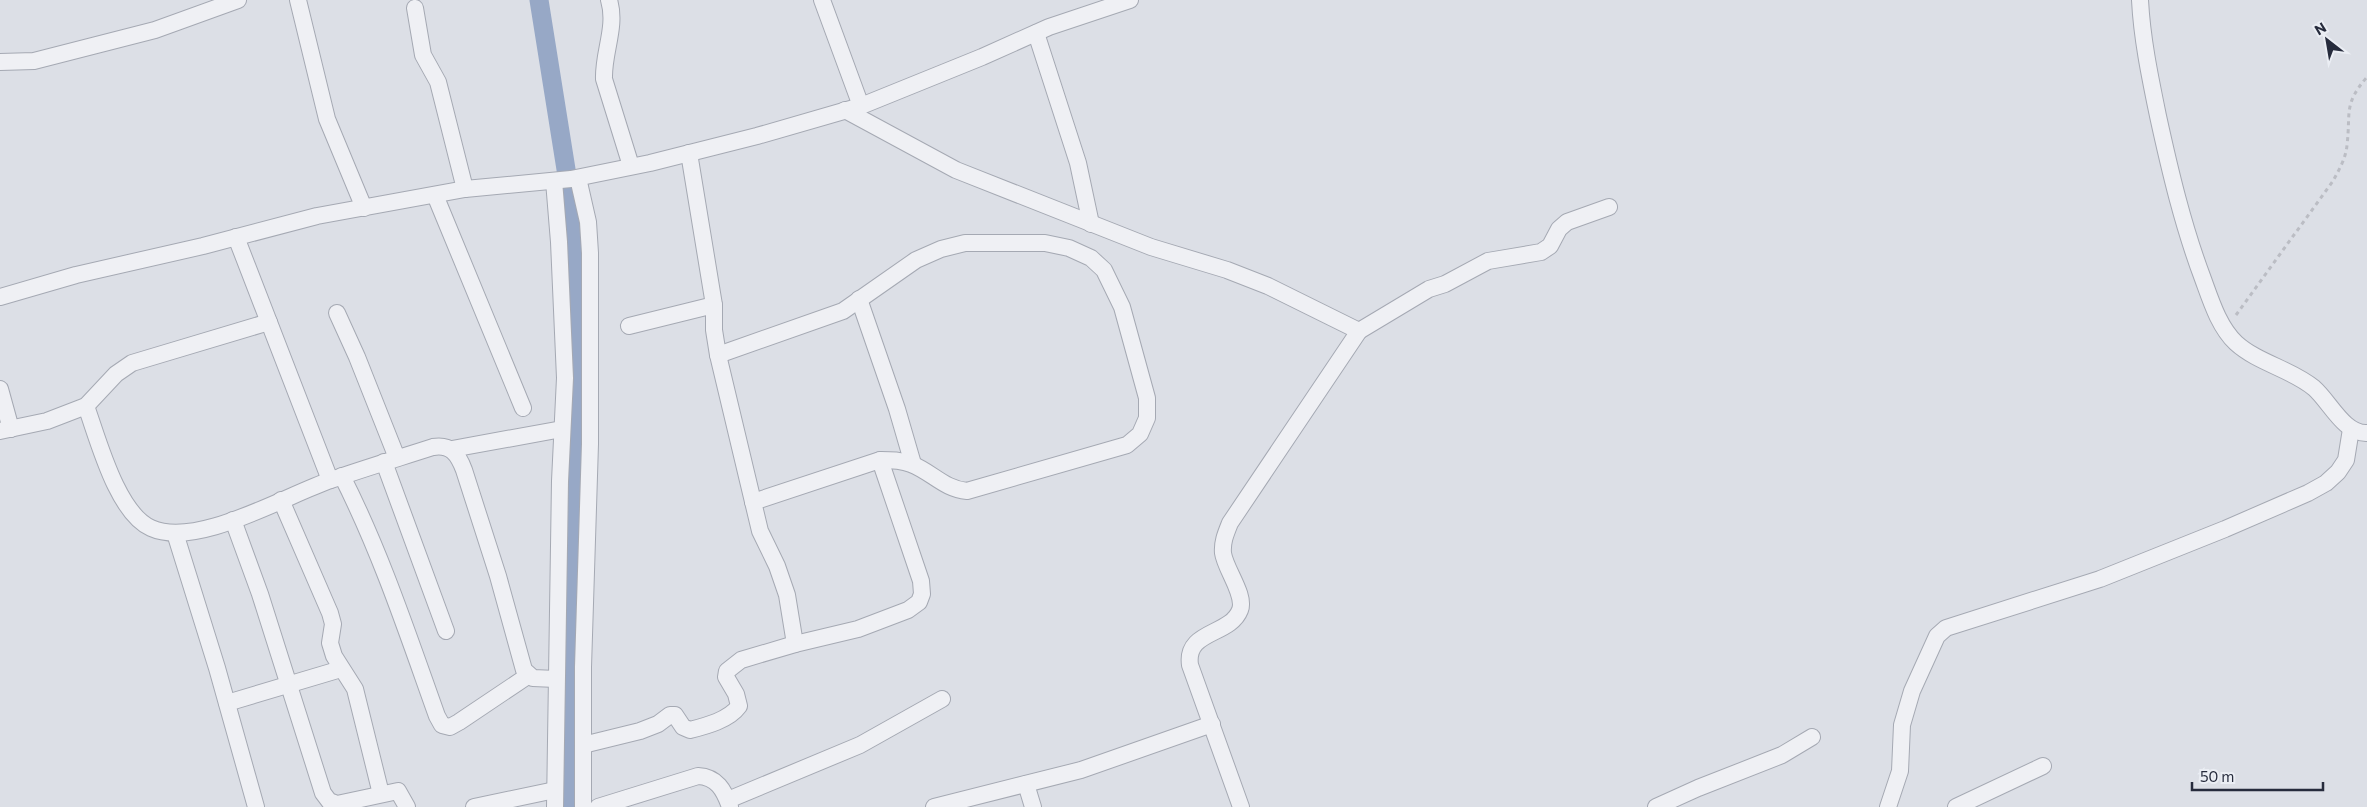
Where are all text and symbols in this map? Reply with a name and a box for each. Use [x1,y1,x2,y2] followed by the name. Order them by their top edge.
[2302,15,2352,65] north arrow
[2311,18,2329,38] text: N
[2192,760,2323,792] scale bar
[2200,767,2234,785] text: 50 m

